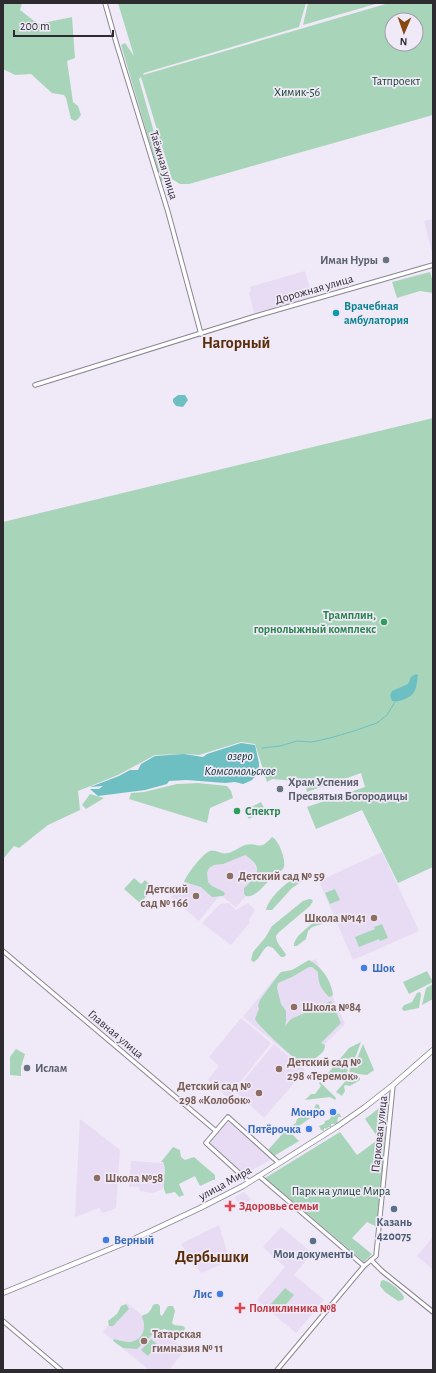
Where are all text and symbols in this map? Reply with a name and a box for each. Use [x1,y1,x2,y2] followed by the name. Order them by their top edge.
[14,12,113,38] scale bar
[384,12,424,52] north arrow
[20,20,50,32] text: 200 m
[400,36,408,47] text: N
[372,75,421,87] park label: Татпроект
[274,86,320,98] park label: Химик-56
[147,129,180,202] street label: Таёжная улица
[320,254,378,267] place label: Иман Нуры
[381,255,391,265] marker: Иман Нуры
[273,272,355,307] street label: Дорожная улица
[344,300,409,327] place label: Врачебная амбулатория
[331,308,341,318] marker: Врачебная амбулатория
[202,335,270,351] district label: Нагорный
[254,609,376,635] place label: Трамплин, горнолыжный комплекс
[379,617,389,627] marker: Трамплин, горнолыжный комплекс
[204,750,276,778] water label: озеро Комсомольское
[288,776,408,802] place label: Храм Успения Пресвятыя Богородицы
[275,784,285,794] marker: Храм Успения Пресвятыя Богородицы
[245,805,280,817] place label: Спектр
[232,806,242,816] marker: Спектр
[238,870,325,882] place label: Детский сад № 59
[225,871,235,881] marker: Детский сад № 59
[141,883,188,909] place label: Детский сад № 166
[191,891,201,901] marker: Детский сад № 166
[304,912,366,924] place label: Школа №141
[369,913,379,923] marker: Школа №141
[372,962,395,974] place label: Шок
[359,963,369,973] marker: Шок
[302,1001,361,1013] place label: Школа №84
[289,1002,299,1012] marker: Школа №84
[85,1007,146,1062] street label: Главная улица
[287,1056,361,1082] place label: Детский сад № 298 «Теремок»
[35,1062,67,1074] place label: Ислам
[22,1063,32,1073] marker: Ислам
[274,1064,284,1074] marker: Детский сад № 298 «Теремок»
[177,1080,251,1106] place label: Детский сад № 298 «Колобок»
[254,1088,264,1098] marker: Детский сад № 298 «Колобок»
[369,1094,390,1173] street label: Парковая улица
[291,1106,325,1118] place label: Монро
[328,1107,338,1117] marker: Монро
[248,1123,301,1135] place label: Пятёрочка
[304,1124,314,1134] marker: Пятёрочка
[196,1163,254,1204] street label: улица Мира
[105,1172,163,1184] place label: Школа №58
[92,1173,102,1183] marker: Школа №58
[292,1185,391,1198] park label: Парк на улице Мира
[224,1200,236,1212] marker: Здоровье семьи
[239,1200,319,1212] place label: Здоровье семьи
[389,1204,399,1214] marker: Казань 420075
[376,1216,412,1242] place label: Казань 420075
[114,1234,154,1246] place label: Верный
[101,1235,111,1245] marker: Верный
[308,1236,318,1246] marker: Мои документы
[273,1248,353,1261] place label: Мои документы
[175,1249,249,1265] district label: Дербышки
[193,1288,212,1300] place label: Лис
[215,1289,225,1299] marker: Лис
[234,1302,246,1314] marker: Поликлиника №8
[249,1302,337,1314] place label: Поликлиника №8
[152,1328,223,1354] place label: Татарская гимназия № 11
[139,1336,149,1346] marker: Татарская гимназия № 11

